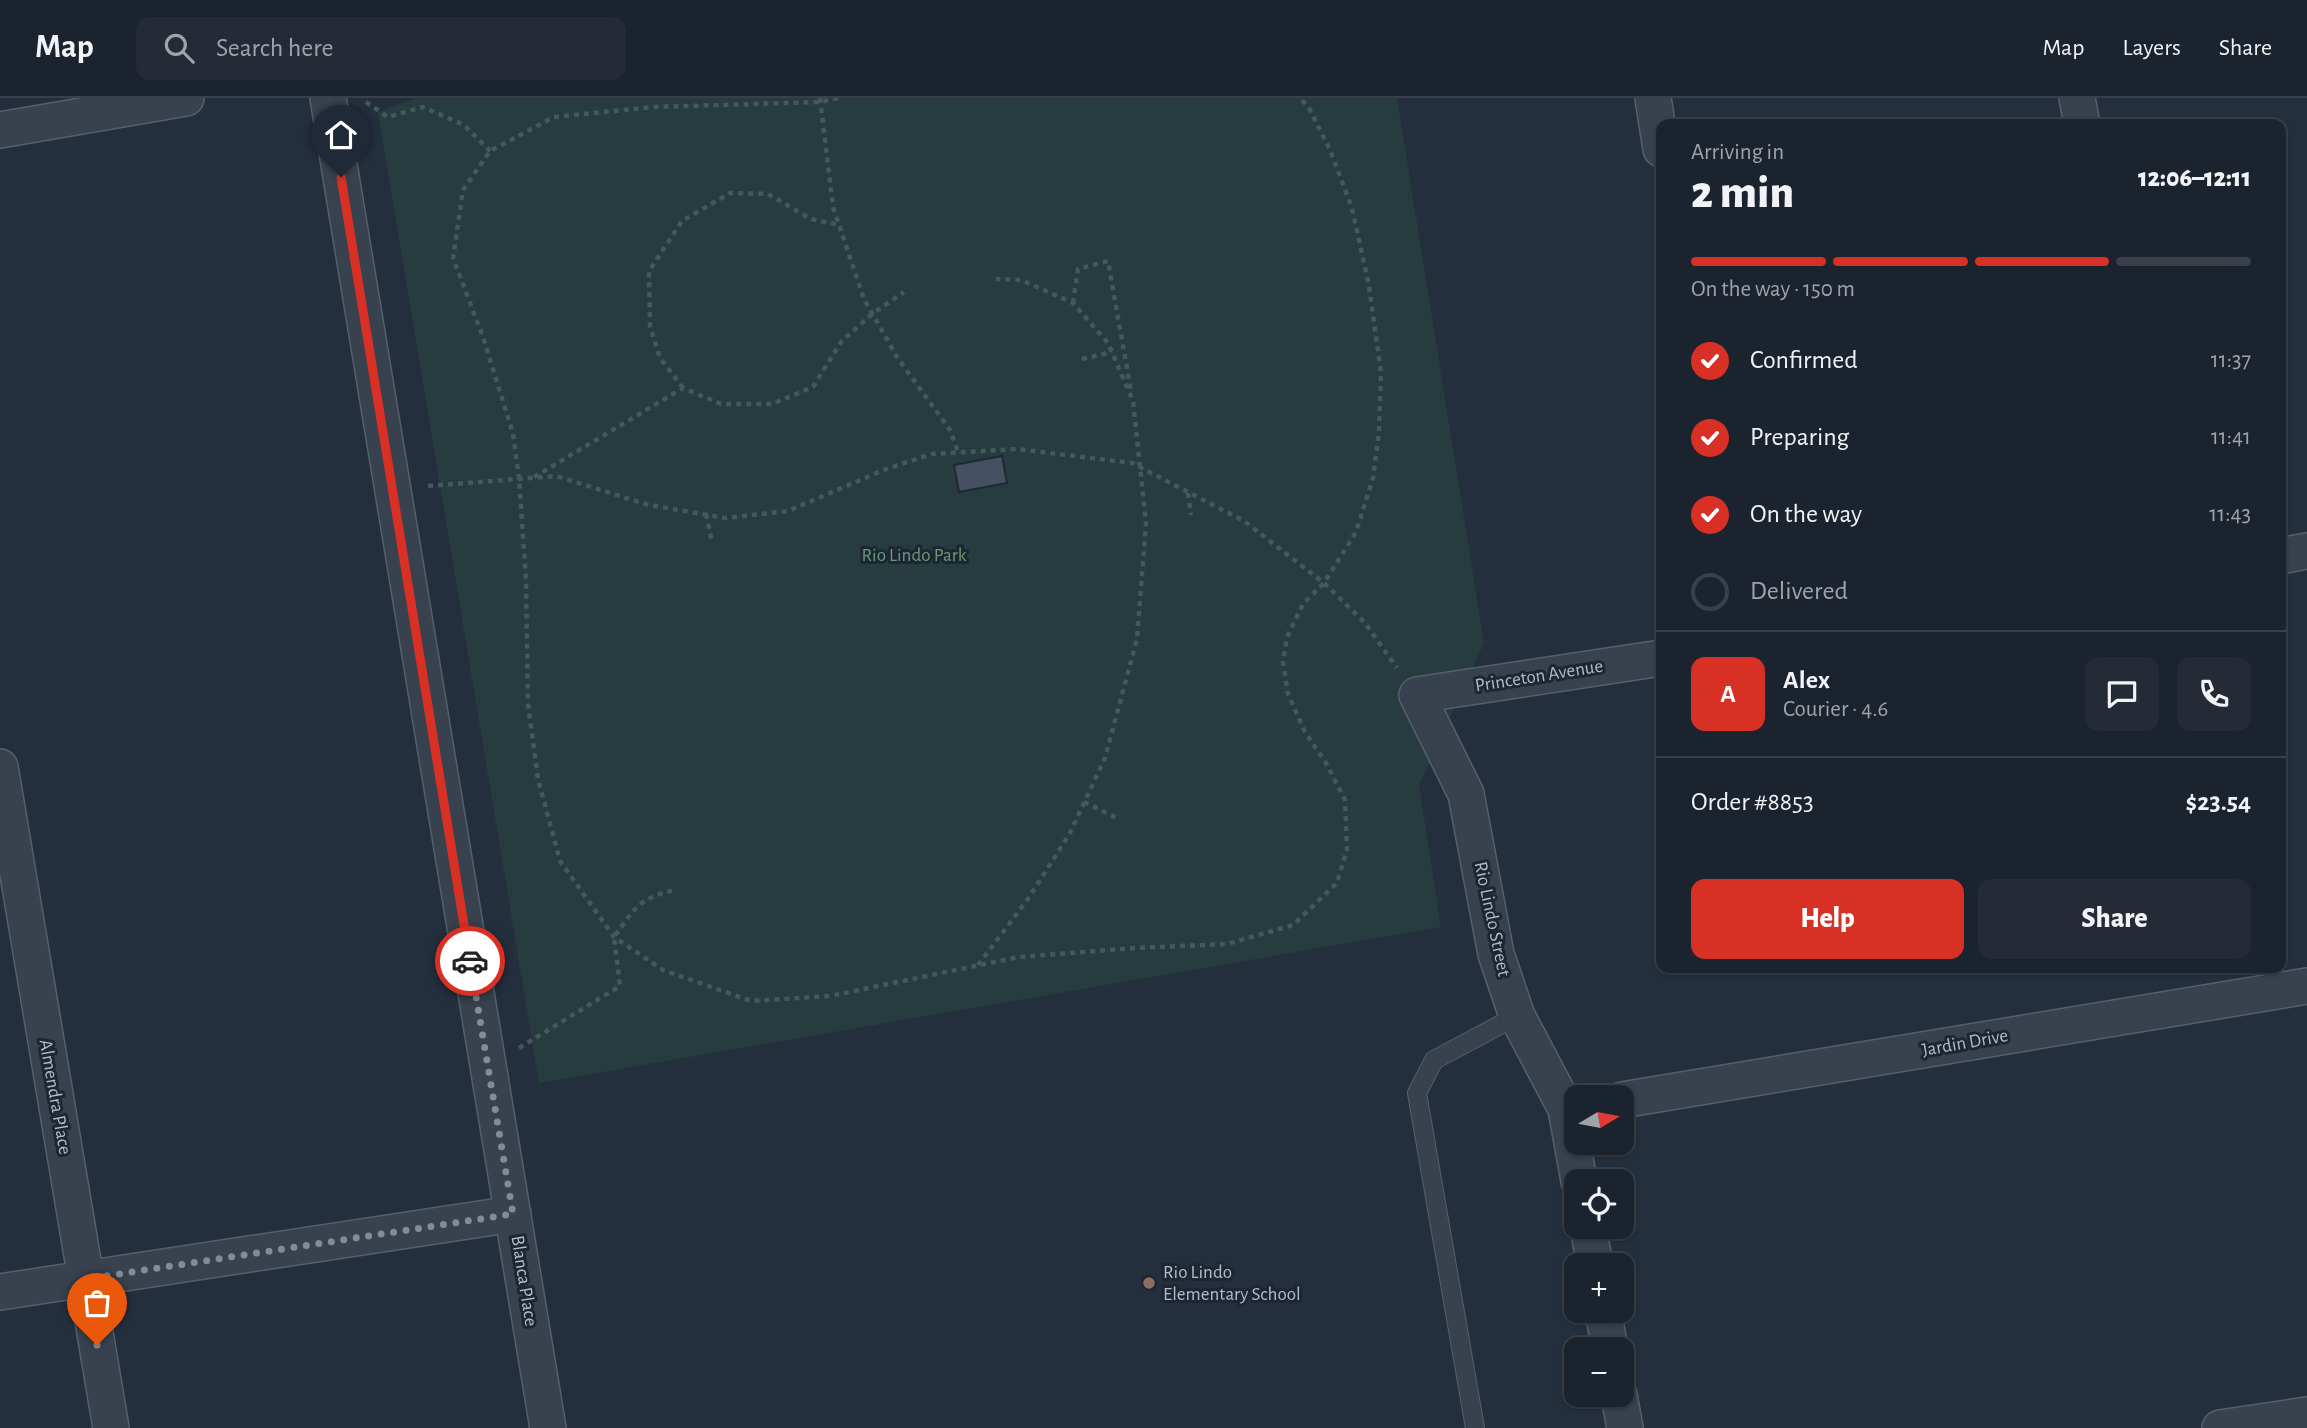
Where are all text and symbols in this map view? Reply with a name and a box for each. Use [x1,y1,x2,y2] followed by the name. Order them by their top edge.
[136,17,626,80] search box
[160,29,198,67] icon: search
[35,31,94,64] text: Map
[216,35,334,61] text: Search here
[2042,36,2084,60] text: Map
[2122,36,2181,60] text: Layers
[2219,36,2272,60] text: Share
[311,105,371,177] pin
[322,116,360,154] icon: home
[1691,141,1784,164] text: Arriving in
[2138,165,2251,191] text: 12:06–12:11
[1691,170,1794,216] text: 2 min
[1691,278,1855,301] text: On the way · 150 m
[1691,342,1729,380] icon: check
[1750,347,1858,373] text: Confirmed
[2211,349,2251,372] text: 11:37
[1691,419,1729,457] icon: check
[1750,424,1849,450] text: Preparing
[2211,426,2251,449] text: 11:41
[1691,496,1729,534] icon: check
[1750,501,1862,527] text: On the way
[2209,503,2251,526] text: 11:43
[861,546,967,565] park label: Rio Lindo Park
[1750,578,1848,604] text: Delivered
[1474,656,1604,696] street label: Princeton Avenue
[2085,657,2159,731] button: chat
[2177,657,2251,731] button: phone
[1783,667,1830,693] text: Alex
[1720,681,1736,707] text: A
[1783,698,1888,721] text: Courier · 4.6
[1691,789,1814,815] text: Order #8853
[2186,789,2251,815] text: $23.54
[1471,860,1513,978] street label: Rio Lindo Street
[1691,879,1964,959] button: Help
[1978,879,2251,959] button: Share
[435,926,505,996] courier
[451,942,489,980] icon: car
[1920,1026,2010,1060] street label: Jardin Drive
[36,1038,74,1156] street label: Almendra Place
[1564,1085,1634,1155] north arrow
[1564,1085,1634,1407] map controls
[1564,1169,1634,1239] button: locate
[507,1234,541,1328] street label: Blanca Place
[1564,1253,1634,1323] button: +
[1163,1263,1301,1304] place label: Rio Lindo Elementary School
[67,1273,127,1345] pin
[1141,1275,1157,1291] marker: Rio Lindo Elementary School
[78,1284,116,1322] icon: bag
[1564,1337,1634,1407] button: −

